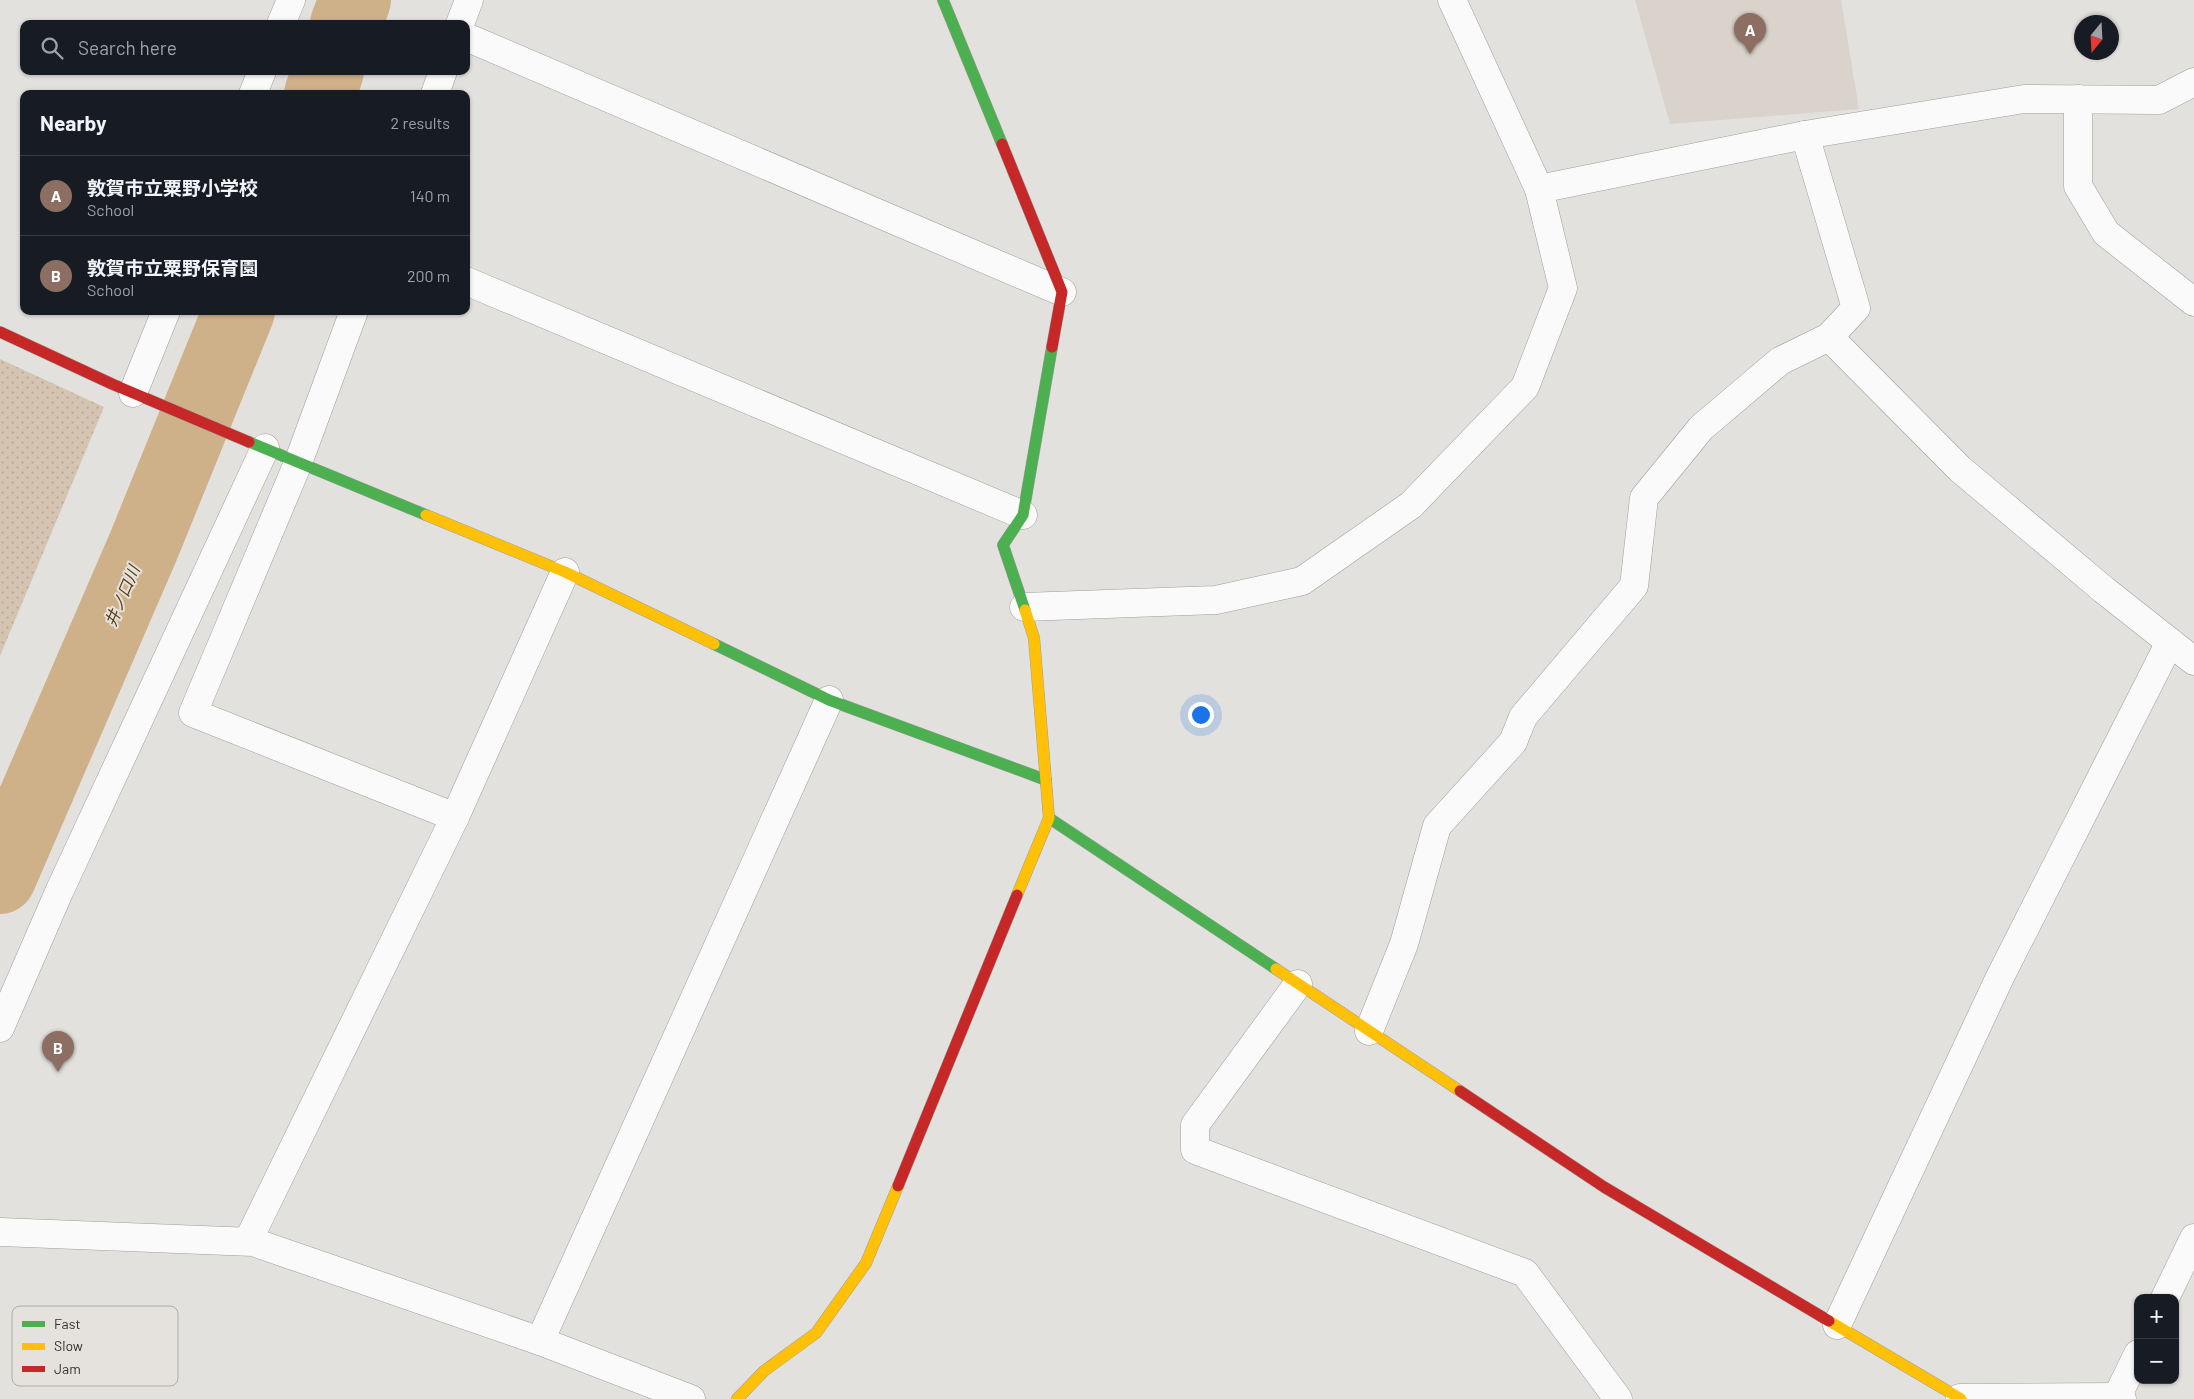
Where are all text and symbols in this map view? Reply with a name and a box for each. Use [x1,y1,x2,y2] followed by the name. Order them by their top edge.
[1734,13,1766,54] pin: A
[2074,15,2119,60] north arrow
[20,20,470,75] search box
[38,34,66,62] icon: search
[78,36,177,59] text: Search here
[40,110,106,135] text: Nearby
[391,113,450,132] text: 2 results
[87,176,258,199] text: 敦賀市立粟野小学校
[51,186,61,205] text: A
[410,186,450,205] text: 140 m
[87,200,134,219] text: School
[87,256,258,279] text: 敦賀市立粟野保育園
[51,266,61,285] text: B
[407,266,450,285] text: 200 m
[87,280,134,299] text: School
[100,561,144,629] water label: 井ノ口川
[1188,702,1214,728] your location
[42,1031,74,1072] pin: B
[2134,1294,2179,1384] map controls
[2134,1294,2179,1339] button: +
[12,1306,178,1386] legend
[54,1315,80,1332] text: Fast
[54,1337,83,1354] text: Slow
[2134,1339,2179,1384] button: −
[54,1360,81,1377] text: Jam

